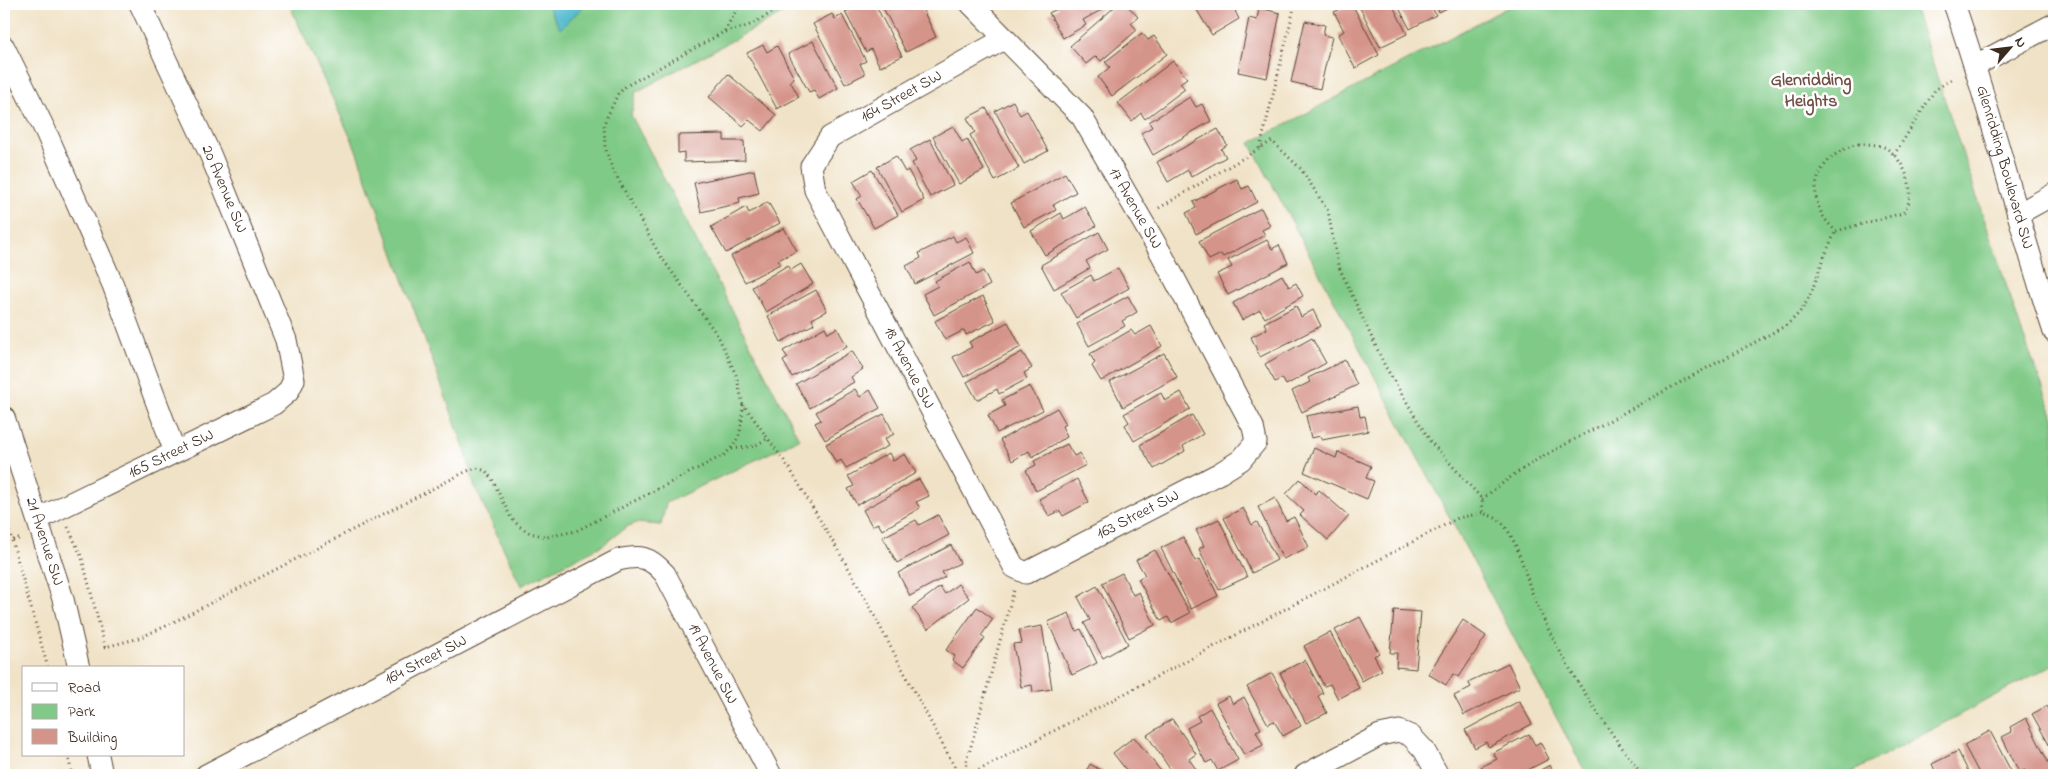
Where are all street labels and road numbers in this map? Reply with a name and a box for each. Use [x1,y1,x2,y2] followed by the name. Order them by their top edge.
[857,64,947,129] street label: 164 Street SW
[1969,83,2040,252] street label: Glenridding Boulevard SW
[195,141,253,237] street label: 20 Avenue SW
[1102,163,1168,253] street label: 17 Avenue SW
[877,323,941,413] street label: 18 Avenue SW
[124,423,218,485] street label: 165 Street SW
[1093,484,1183,546] street label: 163 Street SW
[19,494,70,589] street label: 21 Avenue SW
[681,619,744,709] street label: 19 Avenue SW
[380,629,471,692] street label: 164 Street SW

